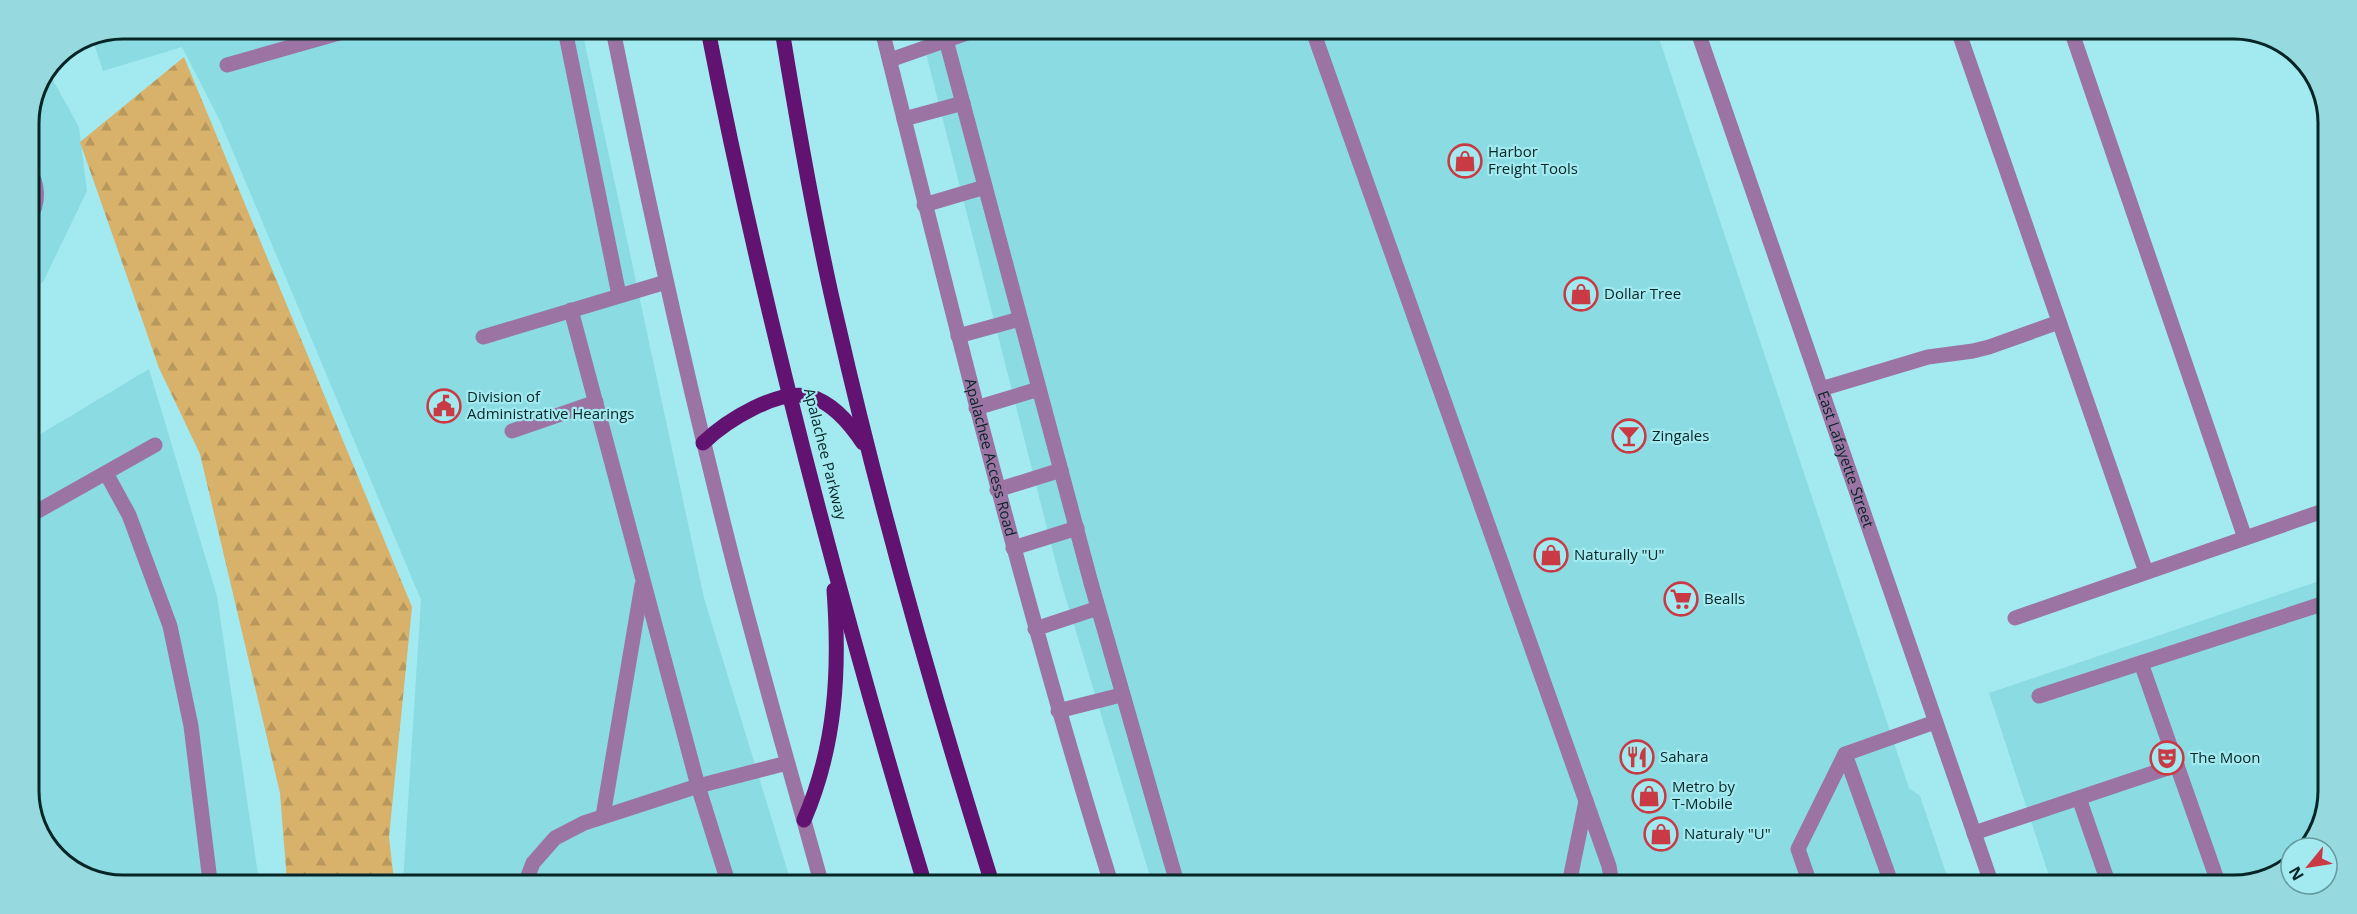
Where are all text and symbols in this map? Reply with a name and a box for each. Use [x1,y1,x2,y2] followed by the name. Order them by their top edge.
[1488,141,1578,178] place label: Harbor Freight Tools
[1447,143,1483,179] shop icon: Harbor Freight Tools
[1563,276,1599,312] shop icon: Dollar Tree
[1604,283,1681,303] place label: Dollar Tree
[961,376,1022,539] street label: Apalachee Access Road
[467,386,634,423] place label: Division of Administrative Hearings
[800,386,852,522] street label: Apalachee Parkway
[426,388,462,424] public building icon: Division of Administrative Hearings
[1813,388,1879,530] street label: East Lafayette Street
[1611,418,1647,454] bar icon: Zingales
[1652,425,1709,445] place label: Zingales
[1533,537,1569,573] shop icon: Naturally "U"
[1574,544,1665,564] place label: Naturally "U"
[1663,581,1699,617] supermarket icon: Bealls
[1704,588,1745,608] place label: Bealls
[1619,739,1655,775] restaurant icon: Sahara
[2149,740,2185,776] theatre icon: The Moon
[1660,746,1709,766] place label: Sahara
[2190,747,2261,767] place label: The Moon
[1672,776,1735,813] place label: Metro by T-Mobile
[1631,778,1667,814] shop icon: Metro by T-Mobile
[1643,816,1679,852] shop icon: Naturaly "U"
[1684,823,1771,843] place label: Naturaly "U"
[2279,836,2339,896] north arrow
[2283,862,2309,885] text: N

